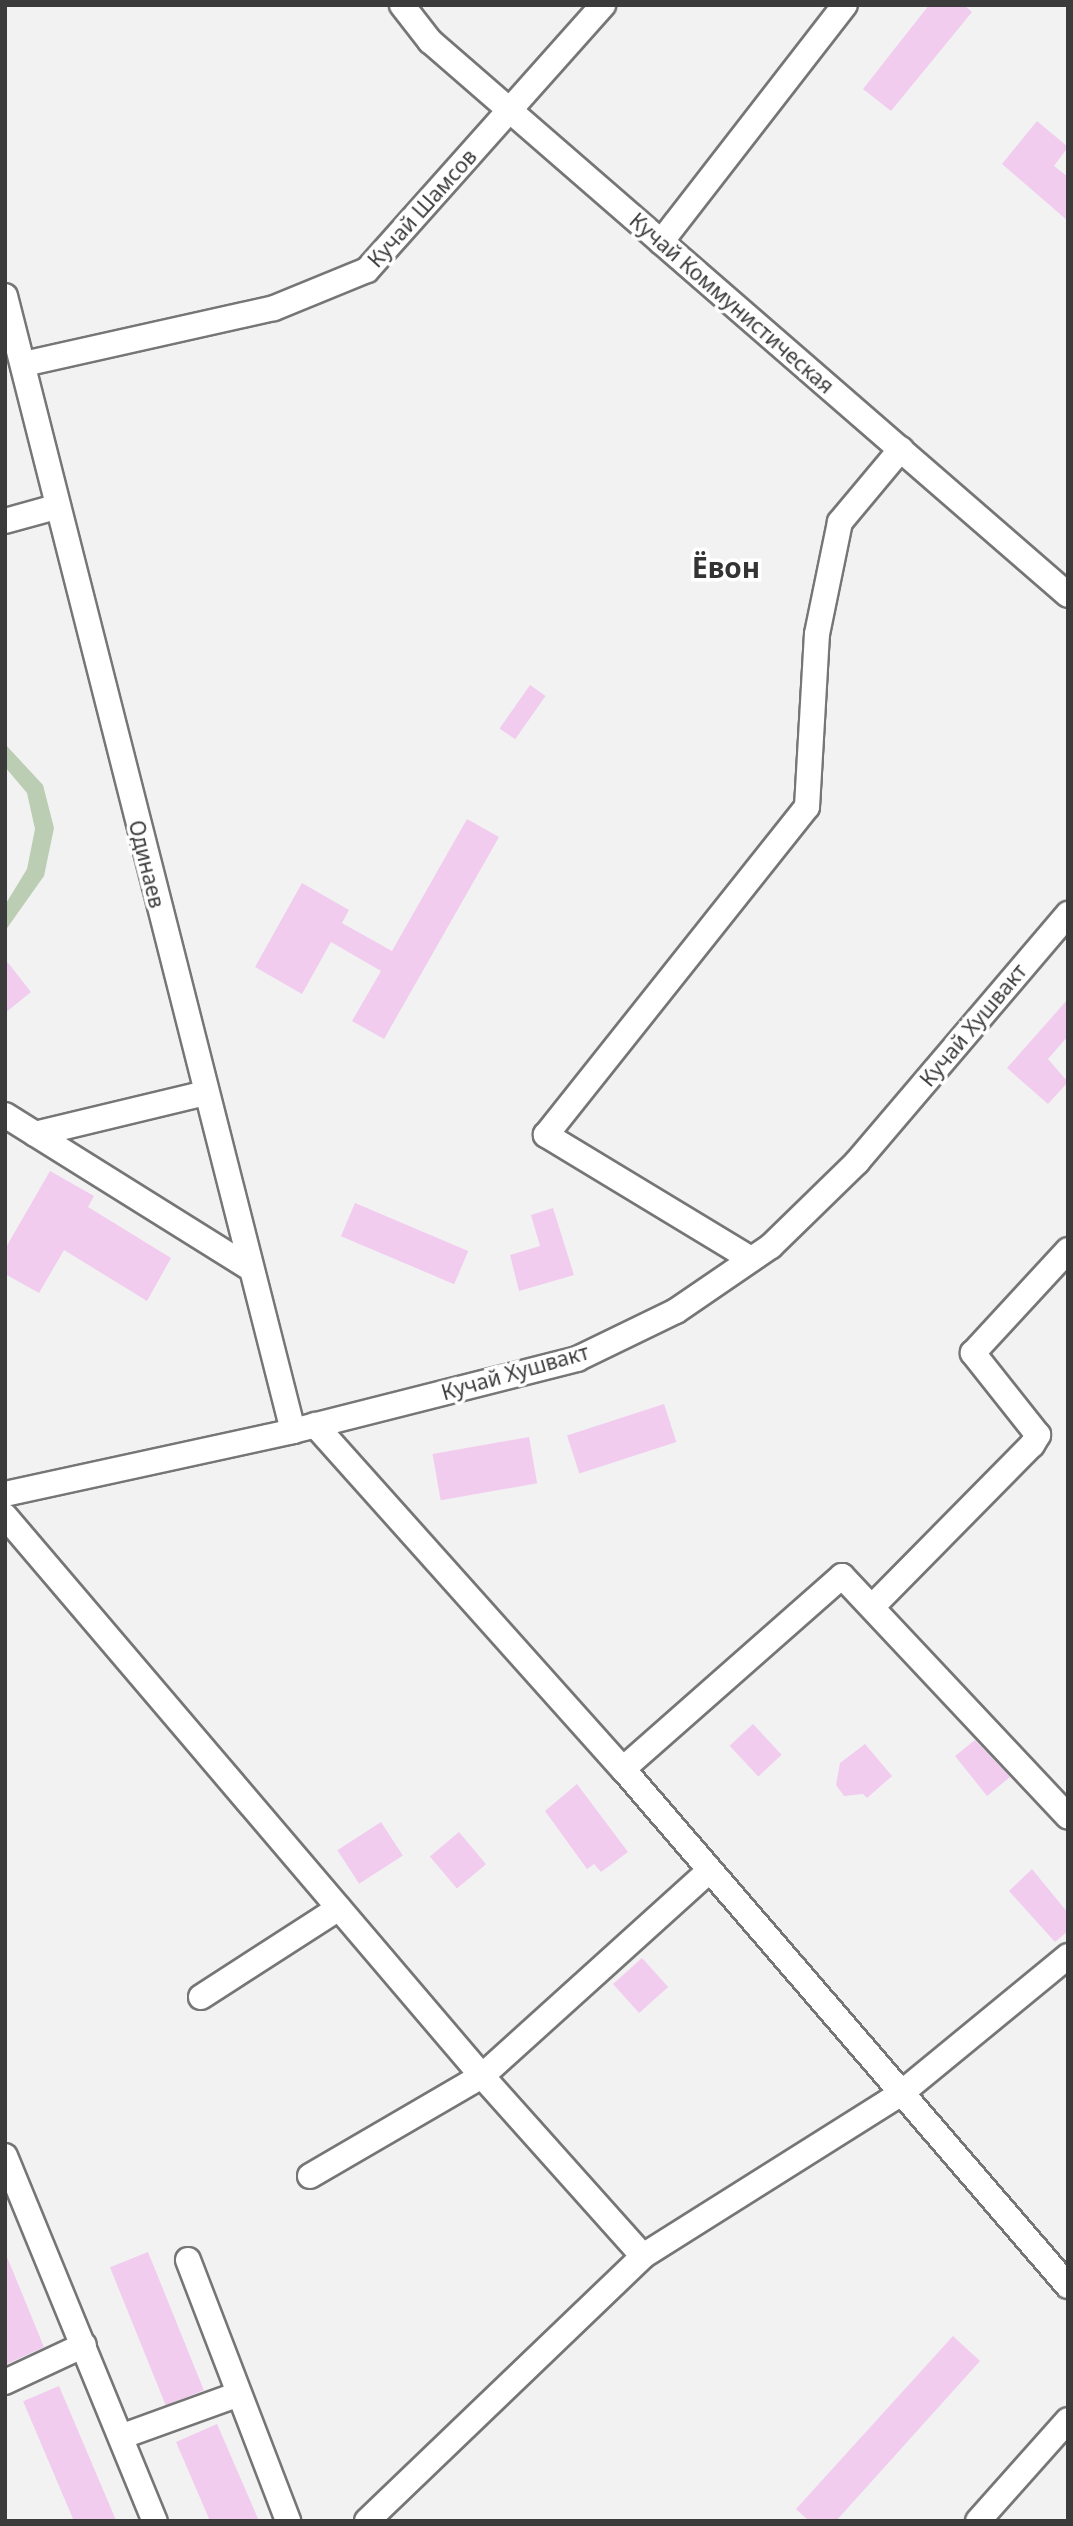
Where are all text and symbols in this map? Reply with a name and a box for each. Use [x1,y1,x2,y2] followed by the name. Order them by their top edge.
[362,144,482,272] street label: Кучай Шамсов
[625,207,839,399] street label: Кучай Коммунистическая
[692,550,760,584] district label: Ёвон
[124,818,170,910] street label: Одинаев
[914,959,1032,1091] street label: Кучай Хушвакт
[438,1339,592,1405] street label: Кучай Хушвакт

